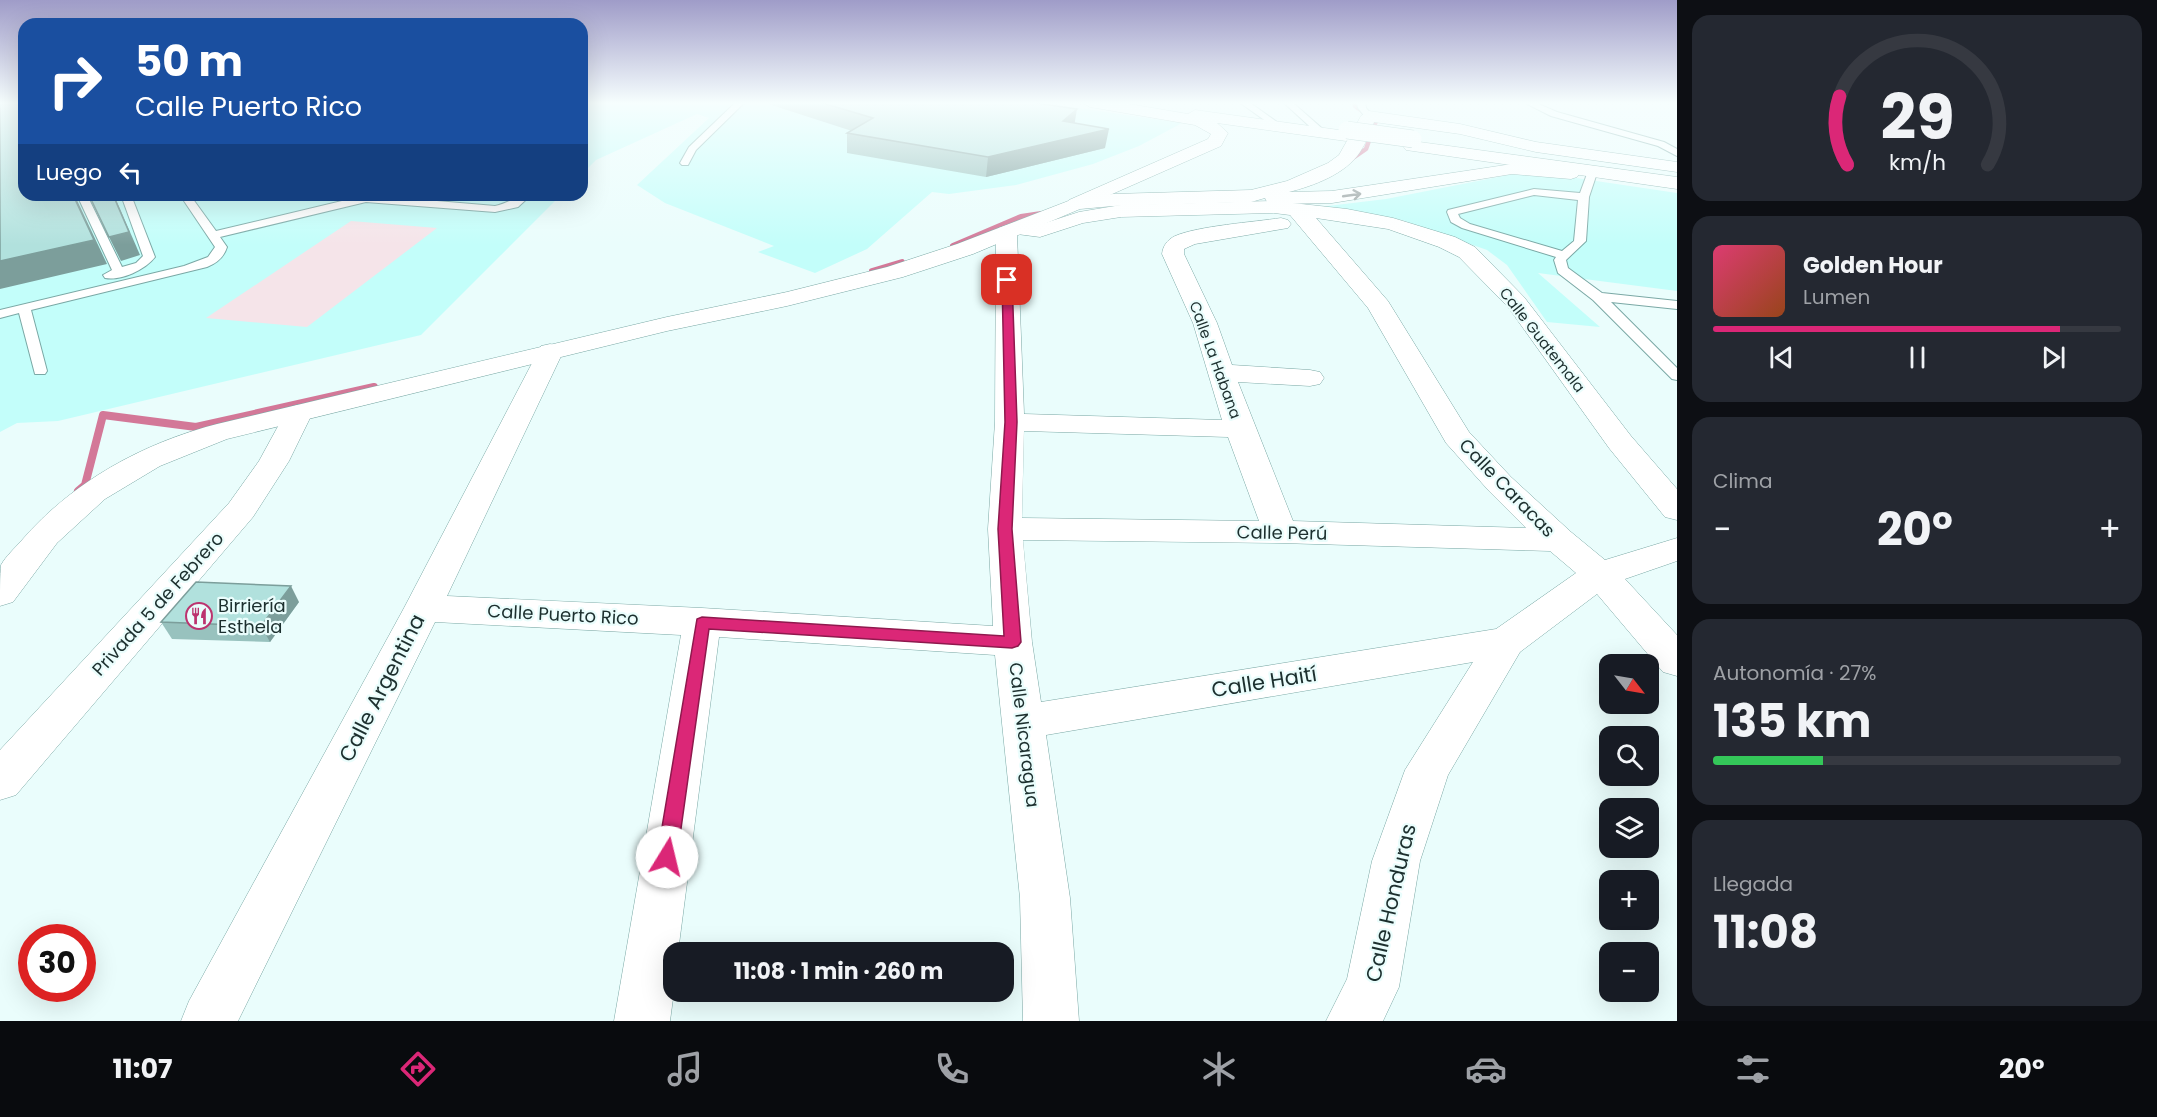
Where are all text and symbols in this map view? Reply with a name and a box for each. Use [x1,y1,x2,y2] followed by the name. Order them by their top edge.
[135,32,243,91] text: 50 m
[36,42,114,120] icon: right
[1880,73,1954,161] text: 29
[135,88,362,125] text: Calle Puerto Rico
[1888,147,1946,178] text: km/h
[114,156,147,189] icon: left
[36,157,102,188] text: Luego
[1341,189,1361,200] one-way arrow
[1803,250,1943,281] text: Golden Hour
[981,254,1032,305] pin
[990,263,1023,296] icon: arrive
[1495,283,1590,397] street label: Calle Guatemala
[1803,283,1870,311] text: Lumen
[1184,298,1246,421] street label: Calle La Habana
[1765,341,1798,374] icon: previous
[1901,341,1934,374] icon: pause
[2037,341,2070,374] icon: next
[1454,433,1561,542] street label: Calle Caracas
[1713,467,1772,495] text: Clima
[1877,498,1953,561] text: 20°
[1713,506,1731,553] text: −
[2098,506,2121,553] text: +
[1236,519,1328,546] street label: Calle Perú
[86,526,229,681] street label: Privada 5 de Febrero
[218,593,286,639] place label: Birriería Esthela
[487,598,639,631] street label: Calle Puerto Rico
[184,601,214,631] restaurant icon: Birriería Esthela
[332,609,431,767] street label: Calle Argentina
[1599,654,1659,714] north arrow
[1599,654,1659,1002] map controls
[1209,659,1319,704] street label: Calle Haití
[1713,659,1877,687] text: Autonomía · 27%
[1003,661,1046,809] street label: Calle Nicaragua
[1713,690,1871,753] text: 135 km
[1599,726,1659,786] button: search
[1599,798,1659,858] button: layers
[1358,821,1423,985] street label: Calle Honduras
[635,825,699,889] position arrow
[1599,870,1659,930] button: +
[1713,870,1793,898] text: Llegada
[1713,901,1818,964] text: 11:08
[18,924,96,1002] speed limit sign: 30
[1599,942,1659,1002] button: −
[734,956,943,987] text: 11:08 · 1 min · 260 m
[397,1048,439,1090] icon: directions
[664,1048,706,1090] icon: music
[931,1048,973,1090] icon: phone
[1198,1048,1240,1090] icon: climate
[1465,1048,1507,1090] icon: car
[1732,1048,1774,1090] icon: filters
[112,1050,172,1087] text: 11:07
[1999,1050,2044,1087] text: 20°

